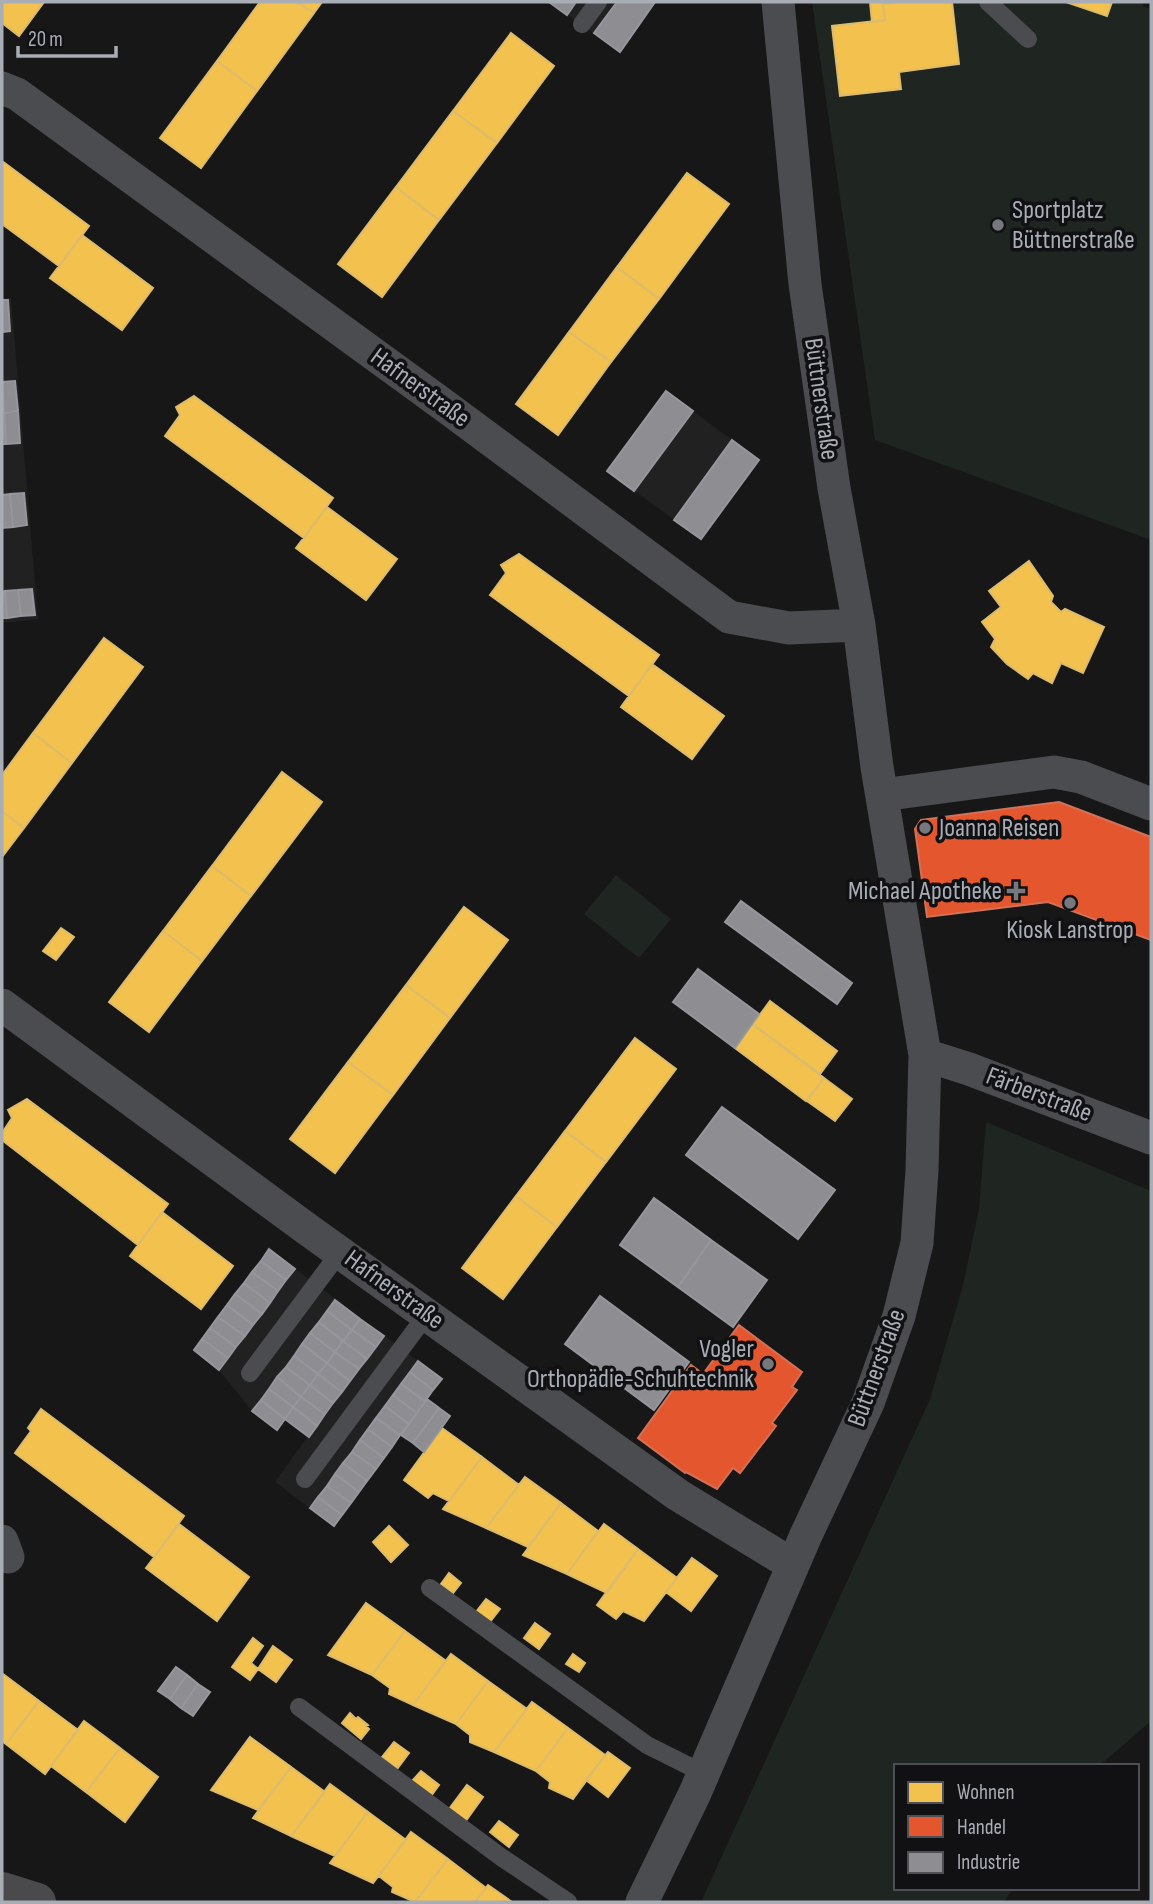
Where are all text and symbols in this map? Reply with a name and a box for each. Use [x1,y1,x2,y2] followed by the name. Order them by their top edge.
[18,14,116,58] scale bar
[28,27,63,52] text: 20 m
[1012,195,1135,256] place label: Sportplatz Büttnerstraße
[990,217,1006,233] marker: Sportplatz Büttnerstraße
[797,336,845,462] street label: Büttnerstraße
[364,342,476,434] street label: Hafnerstraße
[938,813,1059,844] place label: Joanna Reisen
[917,820,933,836] marker: Joanna Reisen
[848,876,1002,907] place label: Michael Apotheke
[1008,883,1024,899] marker: Michael Apotheke
[1062,895,1078,911] marker: Kiosk Lanstrop
[1006,915,1134,946] place label: Kiosk Lanstrop
[982,1061,1096,1129] street label: Färberstraße
[338,1244,450,1336] street label: Hafnerstraße
[841,1305,913,1431] street label: Büttnerstraße
[527,1334,755,1395] place label: Vogler Orthopädie-Schuhtechnik
[760,1356,776,1372] marker: Vogler Orthopädie-Schuhtechnik
[894,1764,1139,1890] legend
[957,1780,1014,1805] text: Wohnen
[957,1815,1006,1840] text: Handel
[957,1850,1020,1875] text: Industrie

